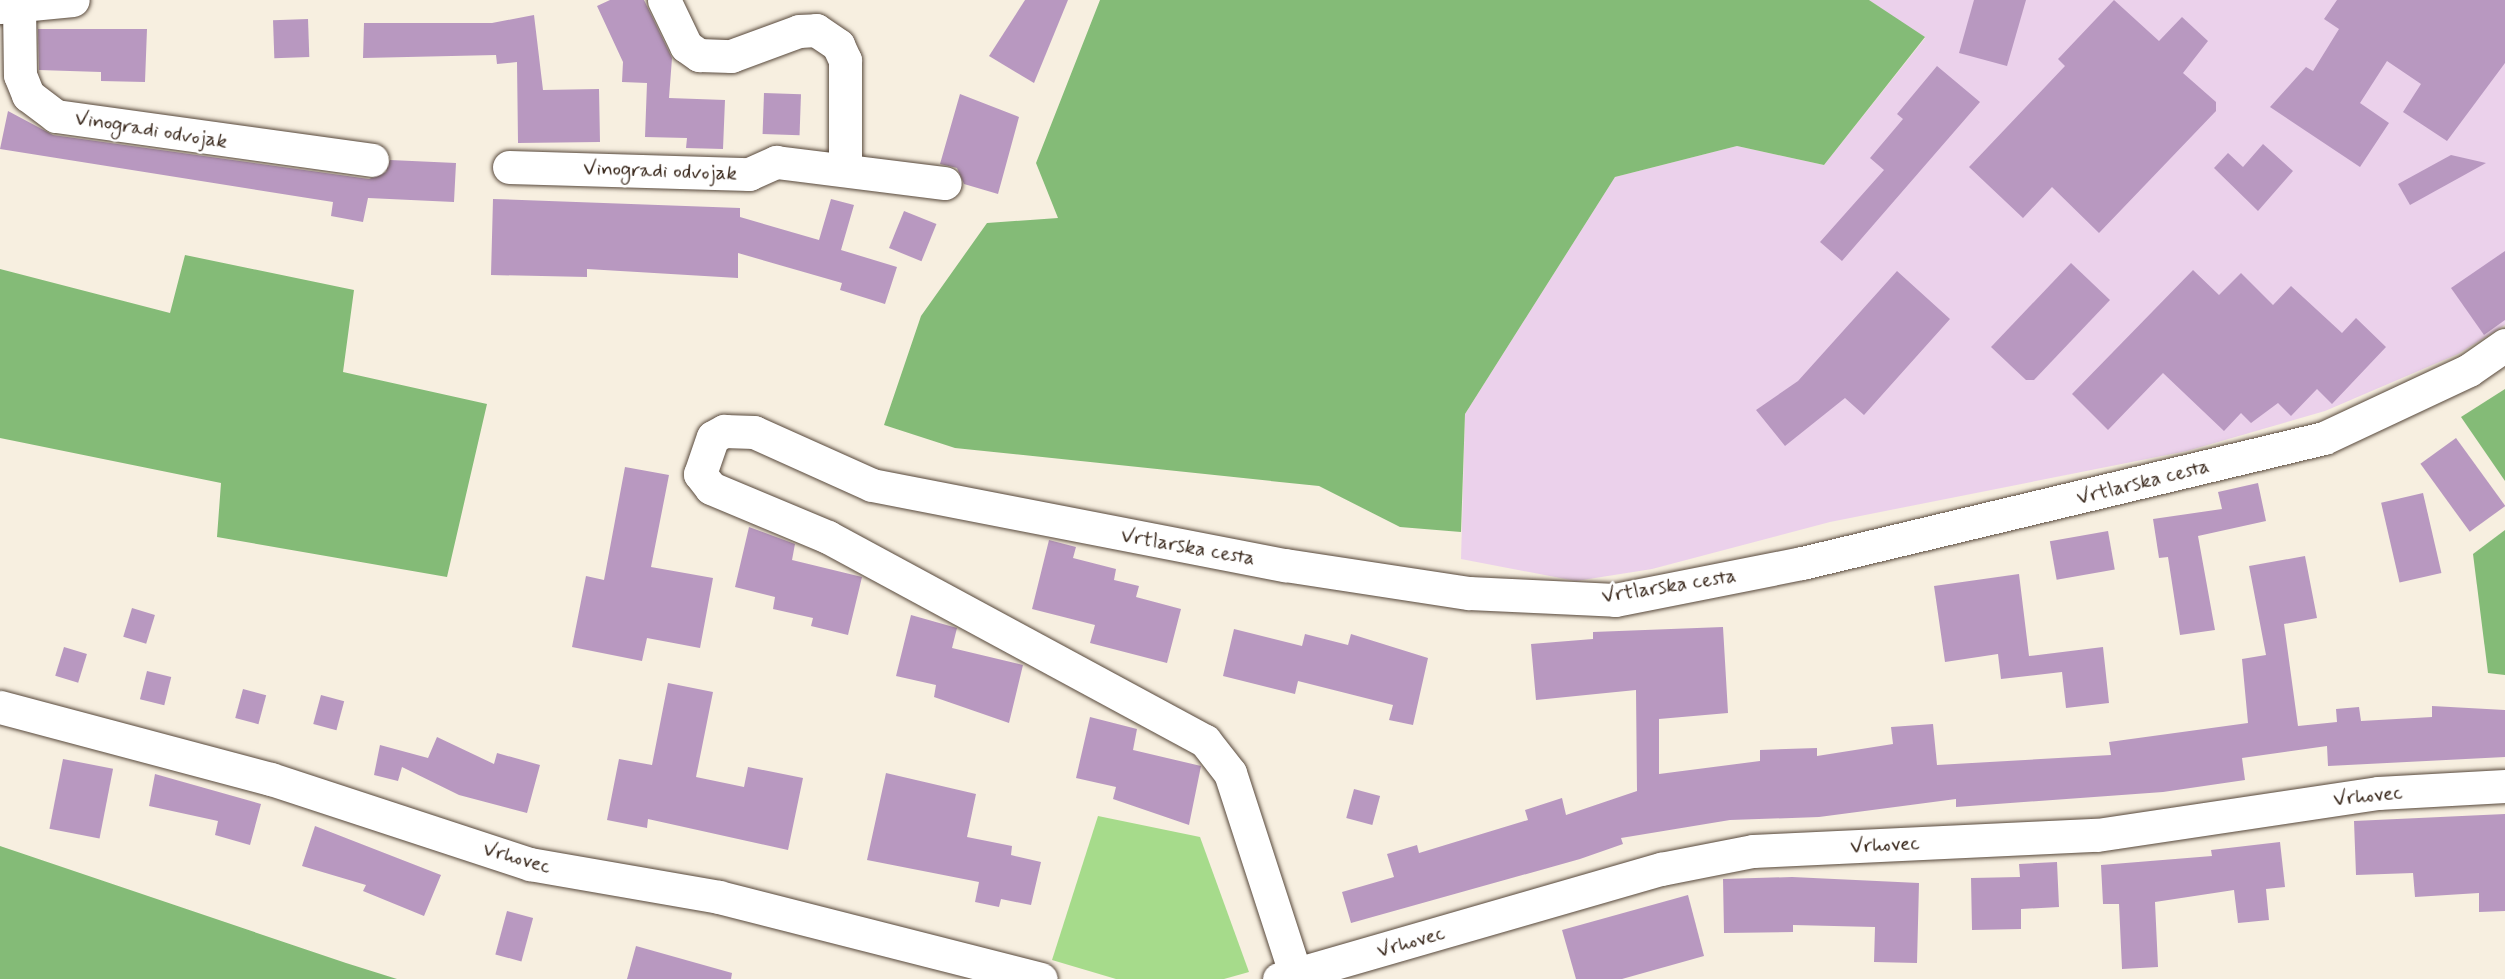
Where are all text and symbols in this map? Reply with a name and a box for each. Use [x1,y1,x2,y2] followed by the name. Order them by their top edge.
[72,105,230,155] street label: Vinogradi odvojak
[581,156,739,186] street label: Vinogradi odvojak
[2074,453,2212,511] street label: Vrtlarska cesta
[1119,523,1257,571] street label: Vrtlarska cesta
[1600,563,1738,609] street label: Vrtlarska cesta
[2332,780,2404,812] street label: Vrhovec
[1849,831,1921,859] street label: Vrhovec
[480,836,554,880] street label: Vrhovec
[1374,920,1448,964] street label: Vrhovec

